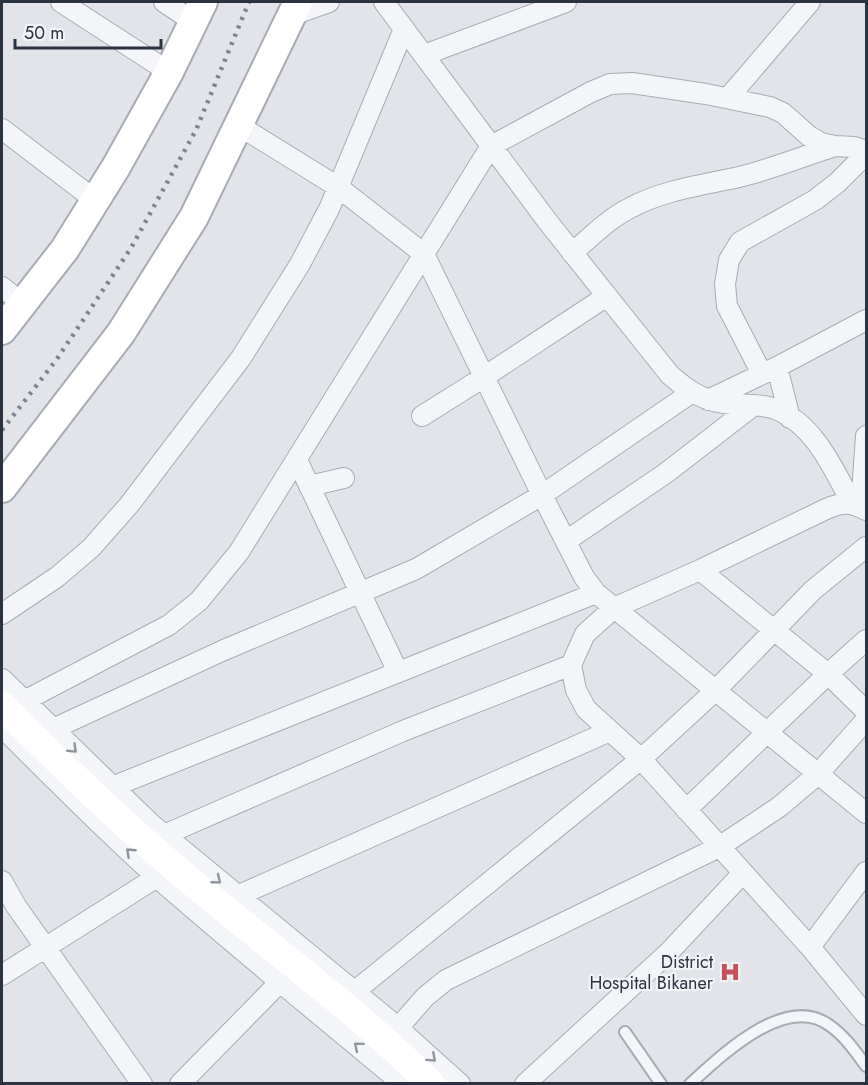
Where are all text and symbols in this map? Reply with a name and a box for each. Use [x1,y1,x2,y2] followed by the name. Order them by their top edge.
[15,12,160,50] scale bar
[24,20,64,46] text: 50 m
[65,742,76,753] one-way arrow
[126,848,137,859] one-way arrow
[210,873,221,884] one-way arrow
[589,949,714,996] place label: District Hospital Bikaner
[718,960,742,984] hospital icon: District Hospital Bikaner
[354,1043,365,1054] one-way arrow
[425,1051,436,1062] one-way arrow

